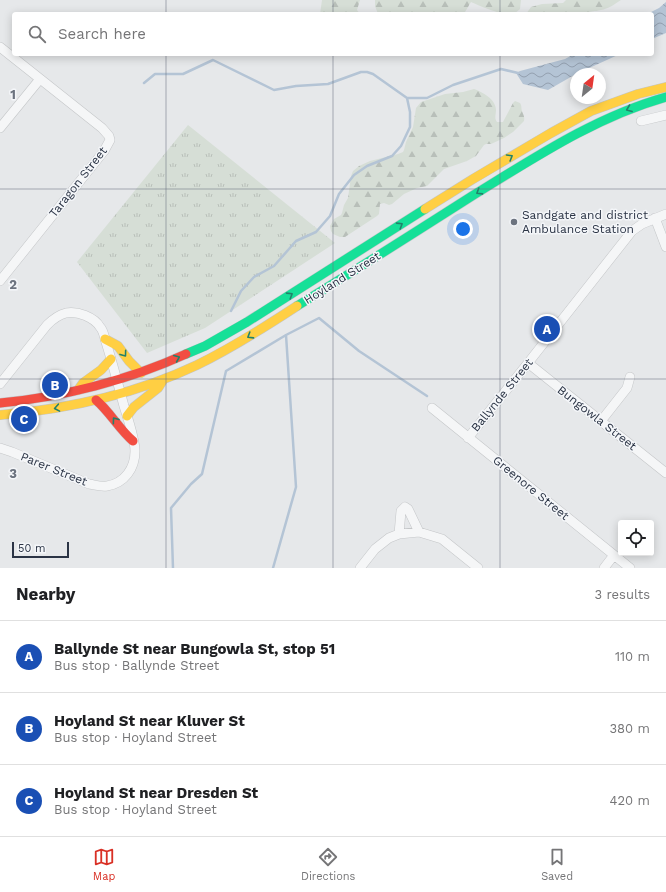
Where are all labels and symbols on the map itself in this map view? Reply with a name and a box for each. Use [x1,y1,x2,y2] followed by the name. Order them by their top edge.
[570,68,606,104] north arrow
[10,87,16,102] text: 1
[626,105,633,113] one-way arrow
[46,144,110,220] street label: Taragon Street
[506,154,513,161] one-way arrow
[476,188,483,195] one-way arrow
[522,208,648,236] place label: Sandgate and district Ambulance Station
[509,217,519,227] marker: Sandgate and district Ambulance Station
[453,219,473,239] your location
[396,223,403,230] one-way arrow
[301,249,383,307] street label: Hoyland Street
[9,277,17,292] text: 2
[286,292,293,299] one-way arrow
[534,314,560,344] pin: A
[247,331,254,338] one-way arrow
[119,350,126,357] one-way arrow
[173,355,180,363] one-way arrow
[468,356,536,434] street label: Ballynde Street
[42,370,68,400] pin: B
[555,383,639,453] street label: Bungowla Street
[54,403,61,412] one-way arrow
[11,404,37,434] pin: C
[112,418,119,425] one-way arrow
[19,449,89,489] street label: Parer Street
[490,453,572,523] street label: Greenore Street
[9,466,17,481] text: 3
[12,540,69,559] scale bar

